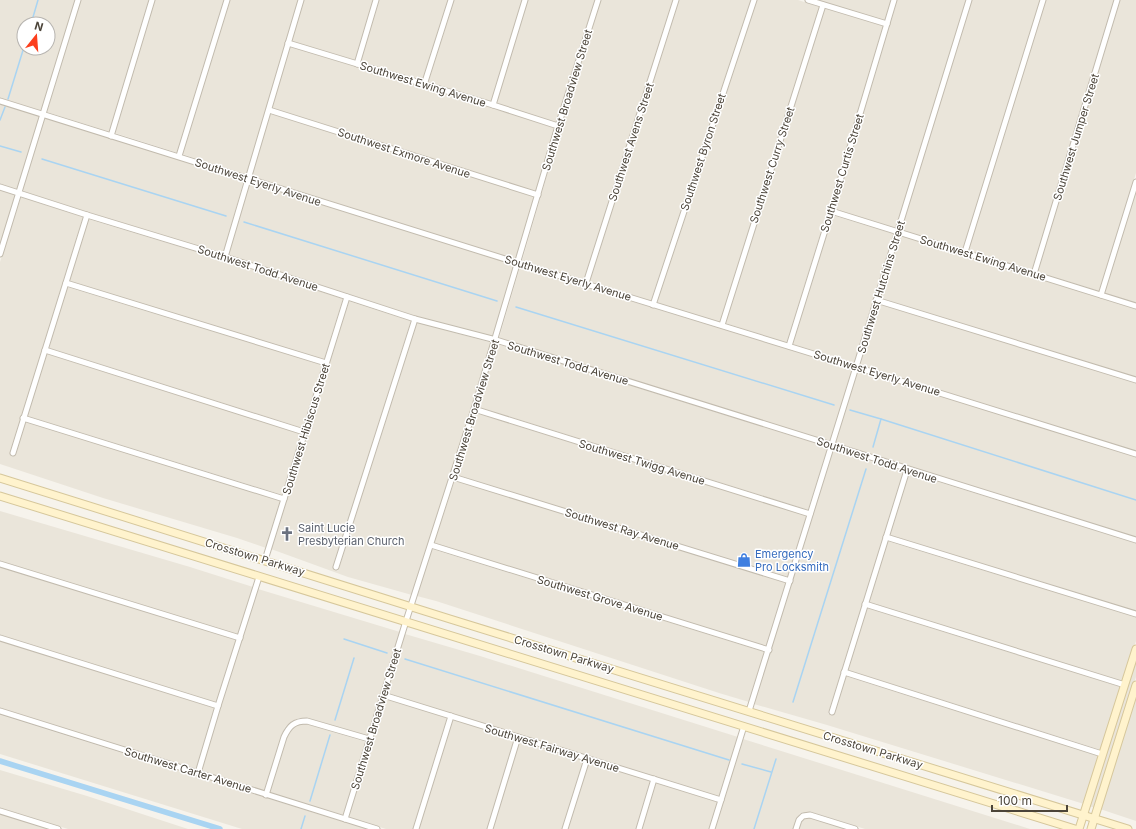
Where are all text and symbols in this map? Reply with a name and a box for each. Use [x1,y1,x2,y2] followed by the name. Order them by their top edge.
[16,16,56,56] north arrow
[33,19,45,34] text: N
[539,27,595,172] street label: Southwest Broadview Street
[358,58,488,110] street label: Southwest Ewing Avenue
[1050,72,1102,202] street label: Southwest Jumper Street
[605,81,657,203] street label: Southwest Avens Street
[677,91,729,212] street label: Southwest Byron Street
[747,105,798,225] street label: Southwest Curry Street
[817,112,867,234] street label: Southwest Curtis Street
[336,125,472,181] street label: Southwest Exmore Avenue
[193,155,323,209] street label: Southwest Eyerly Avenue
[854,219,908,355] street label: Southwest Hutchins Street
[918,232,1048,284] street label: Southwest Ewing Avenue
[196,242,320,294] street label: Southwest Todd Avenue
[503,252,633,304] street label: Southwest Eyerly Avenue
[446,337,502,482] street label: Southwest Broadview Street
[506,338,630,388] street label: Southwest Todd Avenue
[812,347,942,399] street label: Southwest Eyerly Avenue
[279,361,333,496] street label: Southwest Hibiscus Street
[815,434,939,486] street label: Southwest Todd Avenue
[577,436,707,488] street label: Southwest Twigg Avenue
[563,505,681,553] street label: Southwest Ray Avenue
[298,521,405,548] place label: Saint Lucie Presbyterian Church
[279,526,295,542] church icon: Saint Lucie Presbyterian Church
[203,535,307,579] street label: Crosstown Parkway
[755,547,829,574] place label: Emergency Pro Locksmith
[736,552,752,568] shop icon: Emergency Pro Locksmith
[535,572,665,624] street label: Southwest Grove Avenue
[512,632,616,676] street label: Crosstown Parkway
[348,646,404,791] street label: Southwest Broadview Street
[483,721,621,775] street label: Southwest Fairway Avenue
[821,728,925,772] street label: Crosstown Parkway
[123,744,253,796] street label: Southwest Carter Avenue
[992,787,1067,813] scale bar
[998,793,1032,808] text: 100 m

